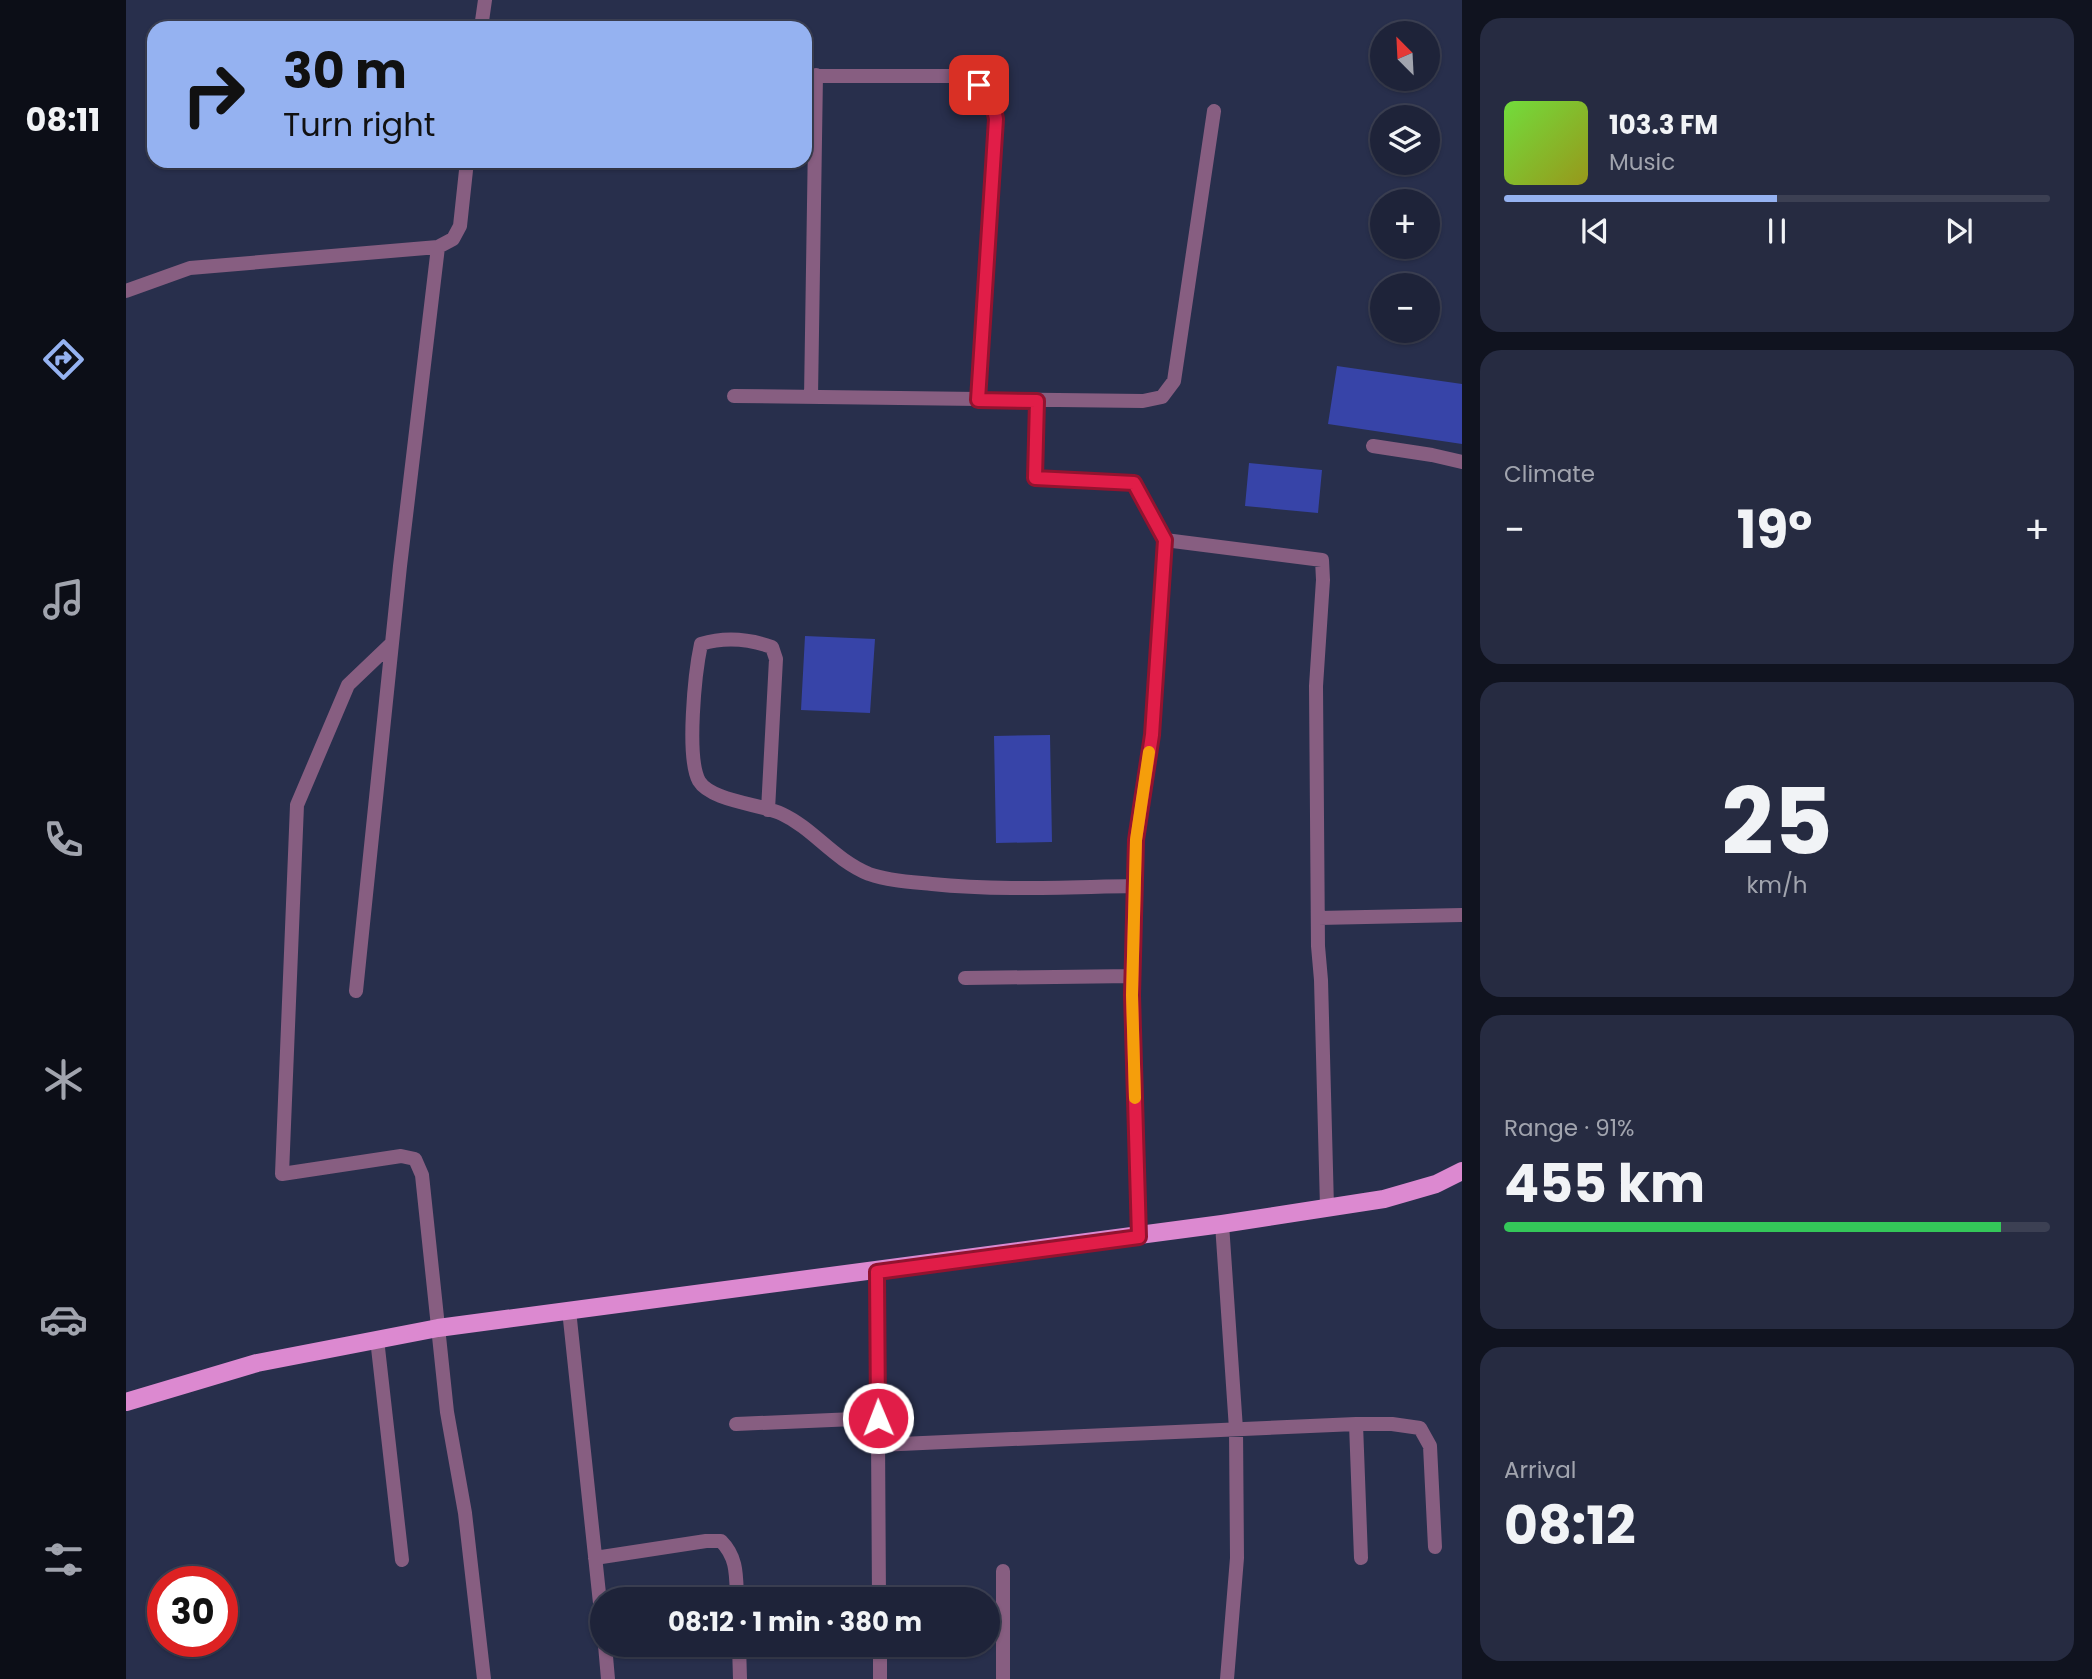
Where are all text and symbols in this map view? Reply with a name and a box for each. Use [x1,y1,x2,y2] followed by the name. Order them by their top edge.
[1370,21,1440,91] north arrow
[1370,21,1440,343] map controls
[283,37,407,105] text: 30 m
[168,49,259,140] icon: right
[949,55,1009,115] pin
[960,66,998,104] icon: arrive
[26,97,100,142] text: 08:11
[283,102,435,147] text: Turn right
[1370,105,1440,175] button: layers
[1609,107,1718,143] text: 103.3 FM
[1609,146,1675,178] text: Music
[1370,189,1440,259] button: +
[1576,212,1614,250] icon: previous
[1758,212,1796,250] icon: pause
[1940,212,1978,250] icon: next
[1370,273,1440,343] button: −
[39,335,88,384] icon: directions
[1504,458,1595,490] text: Climate
[1737,493,1812,566] text: 19°
[1504,503,1525,556] text: −
[2024,503,2050,556] text: +
[39,575,88,624] icon: music
[1721,758,1833,886] text: 25
[39,815,88,864] icon: phone
[1746,869,1808,901] text: km/h
[39,1055,88,1104] icon: climate
[1504,1112,1635,1144] text: Range · 91%
[1504,1147,1705,1220] text: 455 km
[39,1295,88,1344] icon: car
[841,1381,915,1455] position arrow
[1504,1454,1576,1486] text: Arrival
[1504,1489,1636,1562] text: 08:12
[39,1535,88,1584] icon: filters
[147,1566,238,1657] speed limit sign: 30
[668,1604,922,1640] text: 08:12 · 1 min · 380 m

